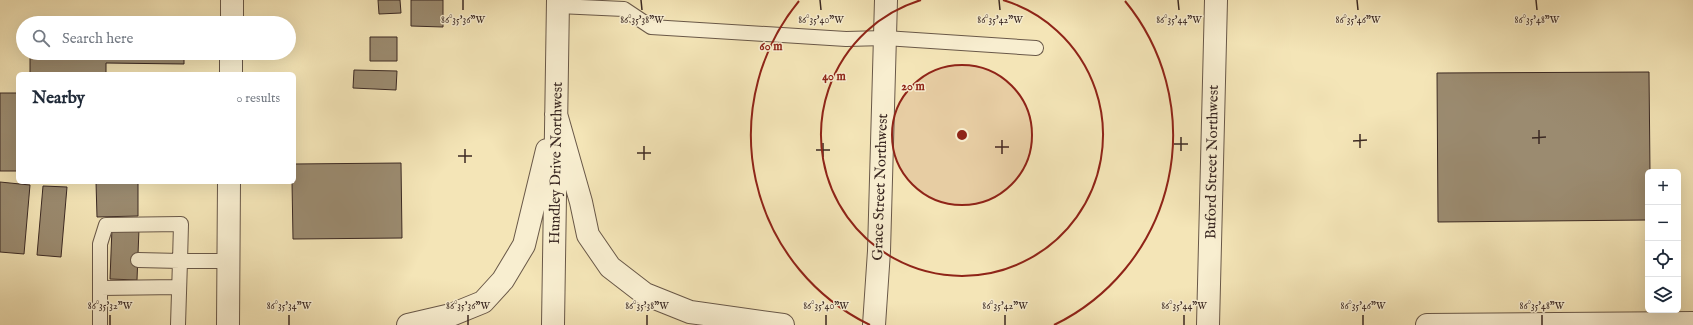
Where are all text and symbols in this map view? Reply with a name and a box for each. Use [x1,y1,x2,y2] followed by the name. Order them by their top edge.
[441,14,485,27] text: 86°35'36"W
[620,14,664,27] text: 86°35'38"W
[798,14,844,27] text: 86°35'40"W
[977,14,1023,27] text: 86°35'42"W
[1156,14,1202,27] text: 86°35'44"W
[1335,14,1381,27] text: 86°35'46"W
[1515,14,1560,27] text: 86°35'48"W
[16,16,296,60] search box
[30,27,52,49] icon: search
[62,29,133,48] text: Search here
[760,39,783,54] text: 60 m
[822,69,847,84] text: 40 m
[901,79,925,94] text: 20 m
[545,82,567,244] street label: Hundley Drive Northwest
[1201,85,1223,239] street label: Buford Street Northwest
[32,88,85,109] text: Nearby
[236,90,280,107] text: 0 results
[868,113,892,261] street label: Grace Street Northwest
[955,128,969,142] centre of rings
[1645,169,1681,313] map controls
[1645,169,1681,205] button: +
[1645,205,1681,241] button: −
[1645,241,1681,277] button: locate
[1645,277,1681,313] button: layers
[88,300,133,313] text: 86°35'32"W
[267,300,312,313] text: 86°35'34"W
[446,300,490,313] text: 86°35'36"W
[625,300,669,313] text: 86°35'38"W
[803,300,849,313] text: 86°35'40"W
[982,300,1028,313] text: 86°35'42"W
[1161,300,1207,313] text: 86°35'44"W
[1340,300,1386,313] text: 86°35'46"W
[1520,300,1565,313] text: 86°35'48"W

